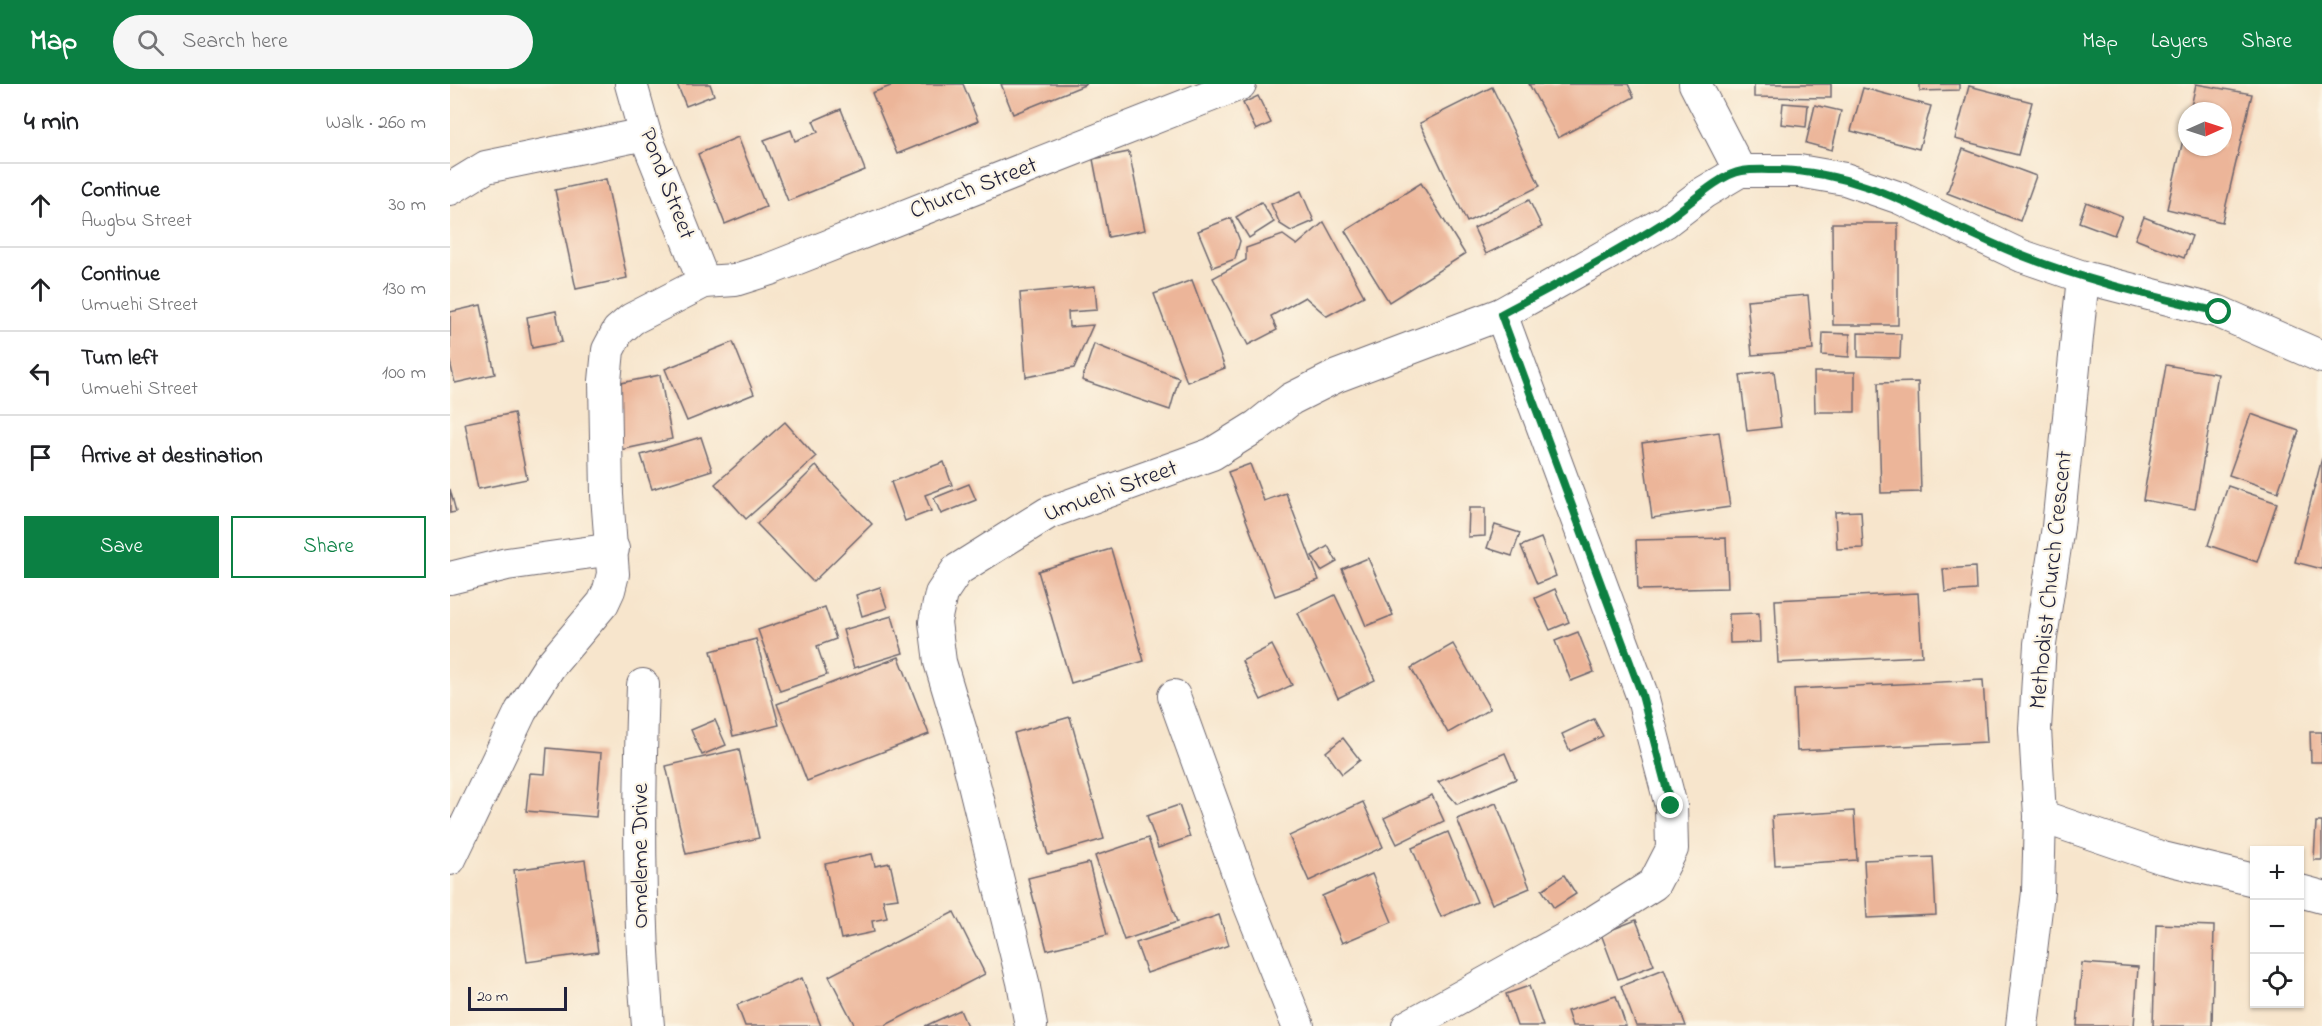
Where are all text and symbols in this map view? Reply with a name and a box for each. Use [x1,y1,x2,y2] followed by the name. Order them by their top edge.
[113,15,533,69] search box
[30,22,77,63] text: Map
[134,26,167,59] icon: search
[182,26,288,58] text: Search here
[2082,27,2118,57] text: Map
[2151,27,2208,57] text: Layers
[2241,27,2292,57] text: Share
[2178,102,2232,156] north arrow
[24,104,79,142] text: 4 min
[325,109,426,138] text: Walk · 260 m
[629,123,703,245] street label: Pond Street
[905,149,1043,229] street label: Church Street
[81,175,160,207] text: Continue
[24,189,57,222] icon: ahead
[389,191,426,220] text: 30 m
[81,207,192,236] text: Awgbu Street
[81,259,160,291] text: Continue
[24,273,57,306] icon: ahead
[382,275,426,304] text: 130 m
[81,291,198,320] text: Umuehi Street
[2205,298,2231,324] route start
[81,343,158,375] text: Turn left
[24,357,57,390] icon: left
[382,359,426,388] text: 100 m
[81,375,198,404] text: Umuehi Street
[24,441,57,474] icon: arrive
[81,441,263,473] text: Arrive at destination
[2021,449,2083,711] street label: Methodist Church Crescent
[1039,452,1183,532] street label: Umuehi Street
[24,516,219,578] button: Save
[231,516,426,578] button: Share
[624,783,659,929] street label: Omeleme Drive
[1657,792,1683,818] route end
[2250,846,2304,1008] map controls
[2250,846,2304,900] button: +
[2250,900,2304,954] button: −
[2250,954,2304,1008] button: locate
[468,984,567,1012] scale bar
[477,985,508,1009] text: 20 m

